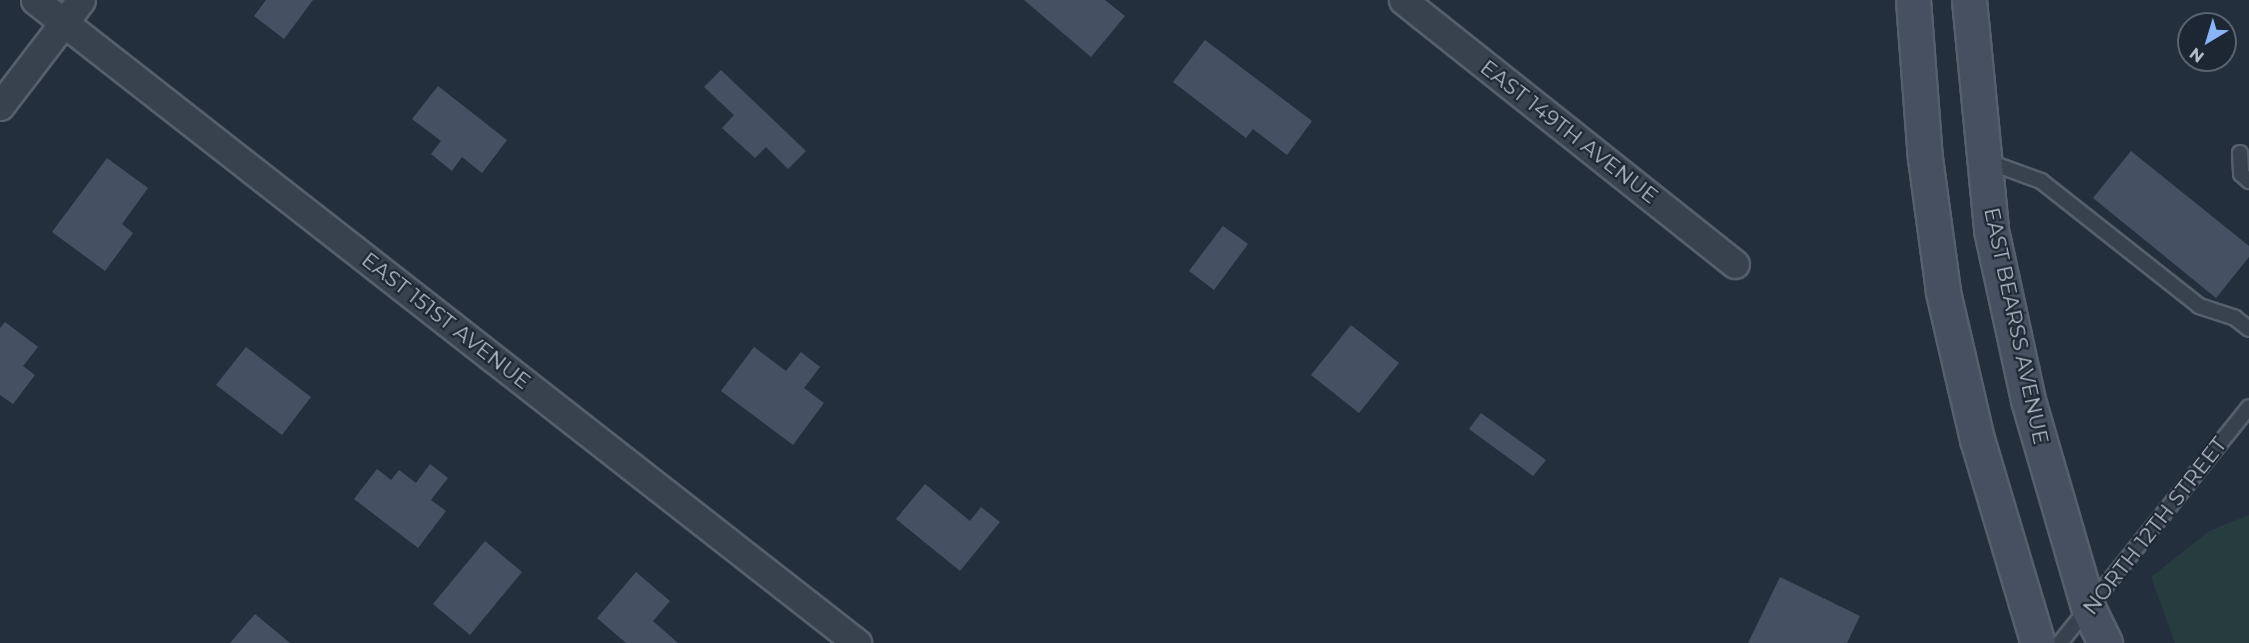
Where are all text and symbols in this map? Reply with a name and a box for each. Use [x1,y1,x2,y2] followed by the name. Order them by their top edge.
[2177,12,2237,72] north arrow
[2186,44,2208,66] text: N
[1475,55,1663,209] street label: EAST 149TH AVENUE
[1979,205,2053,447] street label: EAST BEARSS AVENUE
[357,247,535,395] street label: EAST 151ST AVENUE
[2078,432,2232,620] street label: NORTH 12TH STREET

